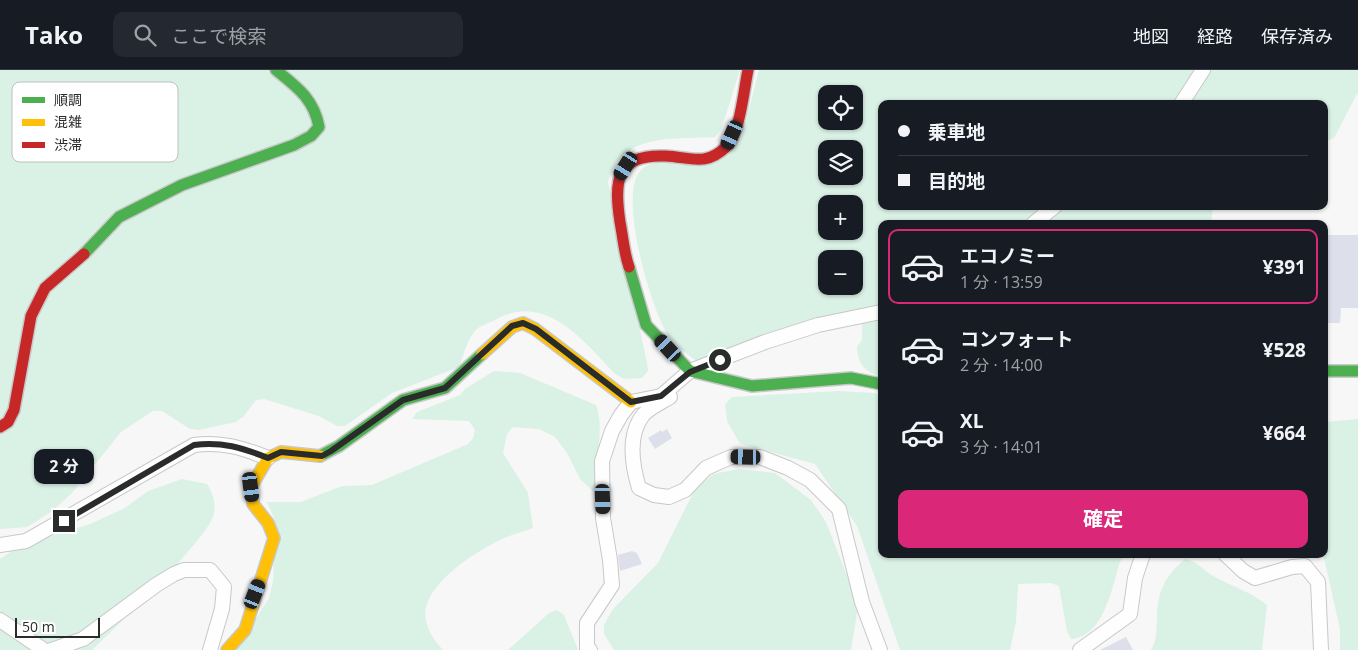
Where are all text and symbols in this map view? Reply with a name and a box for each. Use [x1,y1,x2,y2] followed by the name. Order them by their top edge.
[113,12,463,57] search box
[25,18,83,51] text: Tako
[131,21,159,49] icon: search
[171,23,266,49] text: ここで検索
[1133,24,1169,48] text: 地図
[1197,24,1233,48] text: 経路
[1261,24,1333,48] text: 保存済み
[12,82,178,162] legend
[818,85,863,295] map controls
[818,85,863,130] button: locate
[54,90,82,109] text: 順調
[54,112,82,131] text: 混雑
[719,118,744,152] car
[928,119,985,145] text: 乗車地
[54,135,82,154] text: 渋滞
[818,140,863,185] button: layers
[611,149,640,183] car
[928,168,985,194] text: 目的地
[818,195,863,240] button: +
[960,243,1055,269] text: エコノミー
[900,244,945,289] icon: car
[818,250,863,295] button: −
[1263,254,1306,280] text: ¥391
[960,271,1043,293] text: 1 分 · 13:59
[960,326,1073,352] text: コンフォート
[900,327,945,372] icon: car
[652,332,683,364] car
[1263,337,1306,363] text: ¥528
[709,349,731,371] route start
[960,354,1043,376] text: 2 分 · 14:00
[960,408,983,434] text: XL
[900,410,945,455] icon: car
[1263,420,1306,446] text: ¥664
[960,436,1043,458] text: 3 分 · 14:01
[34,448,94,484] callout: 2 分
[730,449,761,465] car
[49,455,79,477] text: 2 分
[241,471,260,503] car
[594,484,611,514] car
[898,490,1308,548] button: 確定
[53,510,75,532] route end
[242,577,267,611] car
[15,615,100,638] scale bar
[22,617,55,636] text: 50 m

